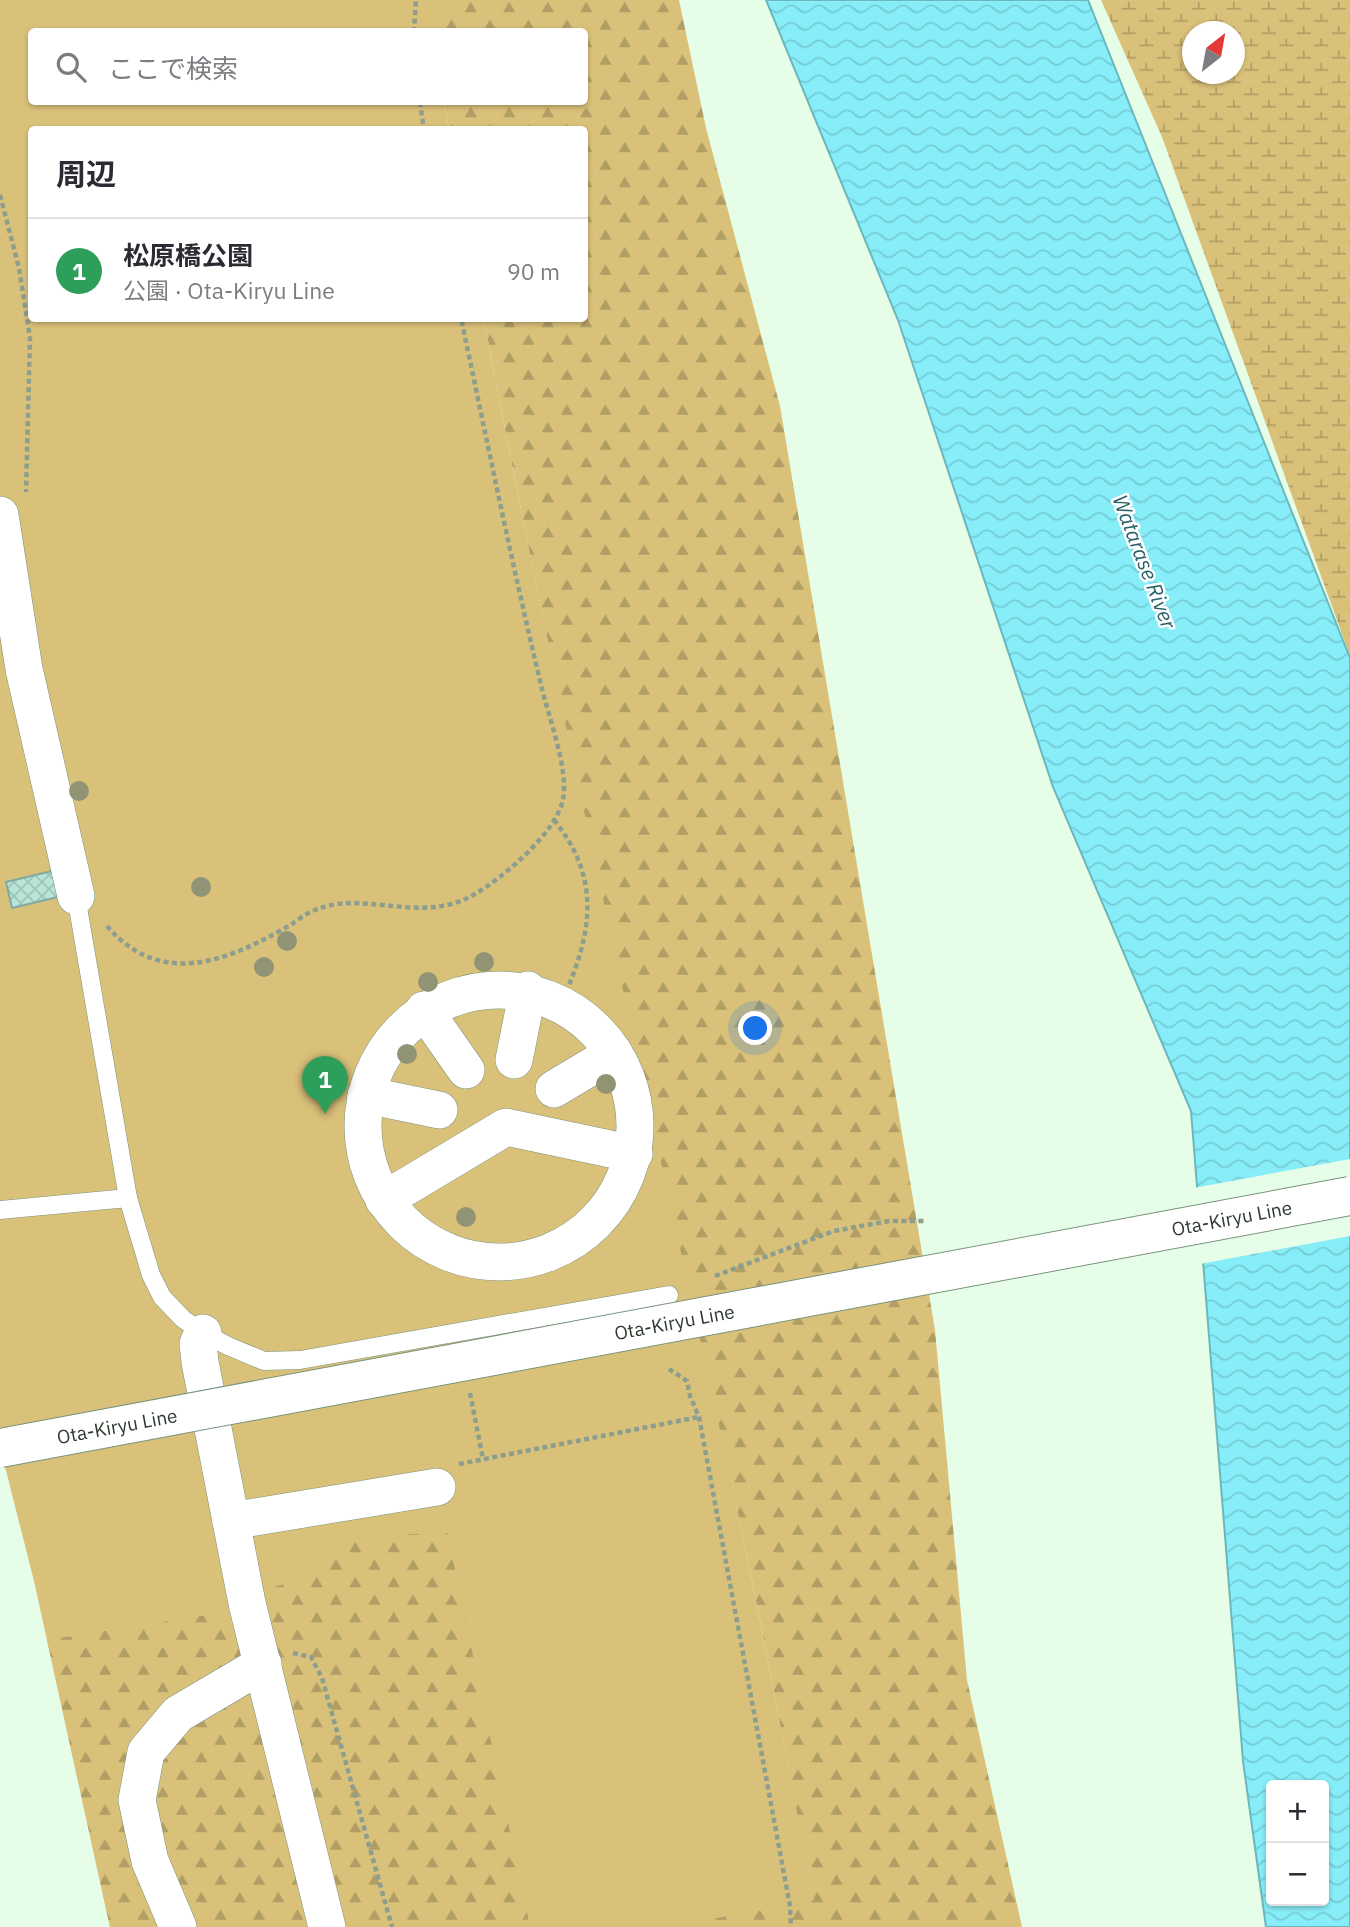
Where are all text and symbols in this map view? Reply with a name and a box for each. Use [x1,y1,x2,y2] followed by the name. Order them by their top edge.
[1182,21,1245,84] north arrow
[28,28,588,105] search box
[52,48,90,86] icon: search
[108,51,238,85] text: ここで検索
[56,154,116,193] text: 周辺
[123,238,253,272] text: 松原橋公園
[72,256,86,286] text: 1
[507,256,560,286] text: 90 m
[123,275,335,305] text: 公園 · Ota-Kiryu Line
[1107,491,1184,634] water label: Watarase River
[738,1011,772,1045] your location
[302,1056,348,1114] pin: 1
[1170,1195,1294,1241] street label: Ota-Kiryu Line
[612,1299,737,1345] street label: Ota-Kiryu Line
[55,1403,179,1449] street label: Ota-Kiryu Line
[1266,1780,1329,1906] map controls
[1266,1780,1329,1843] button: +
[1266,1843,1329,1906] button: −

